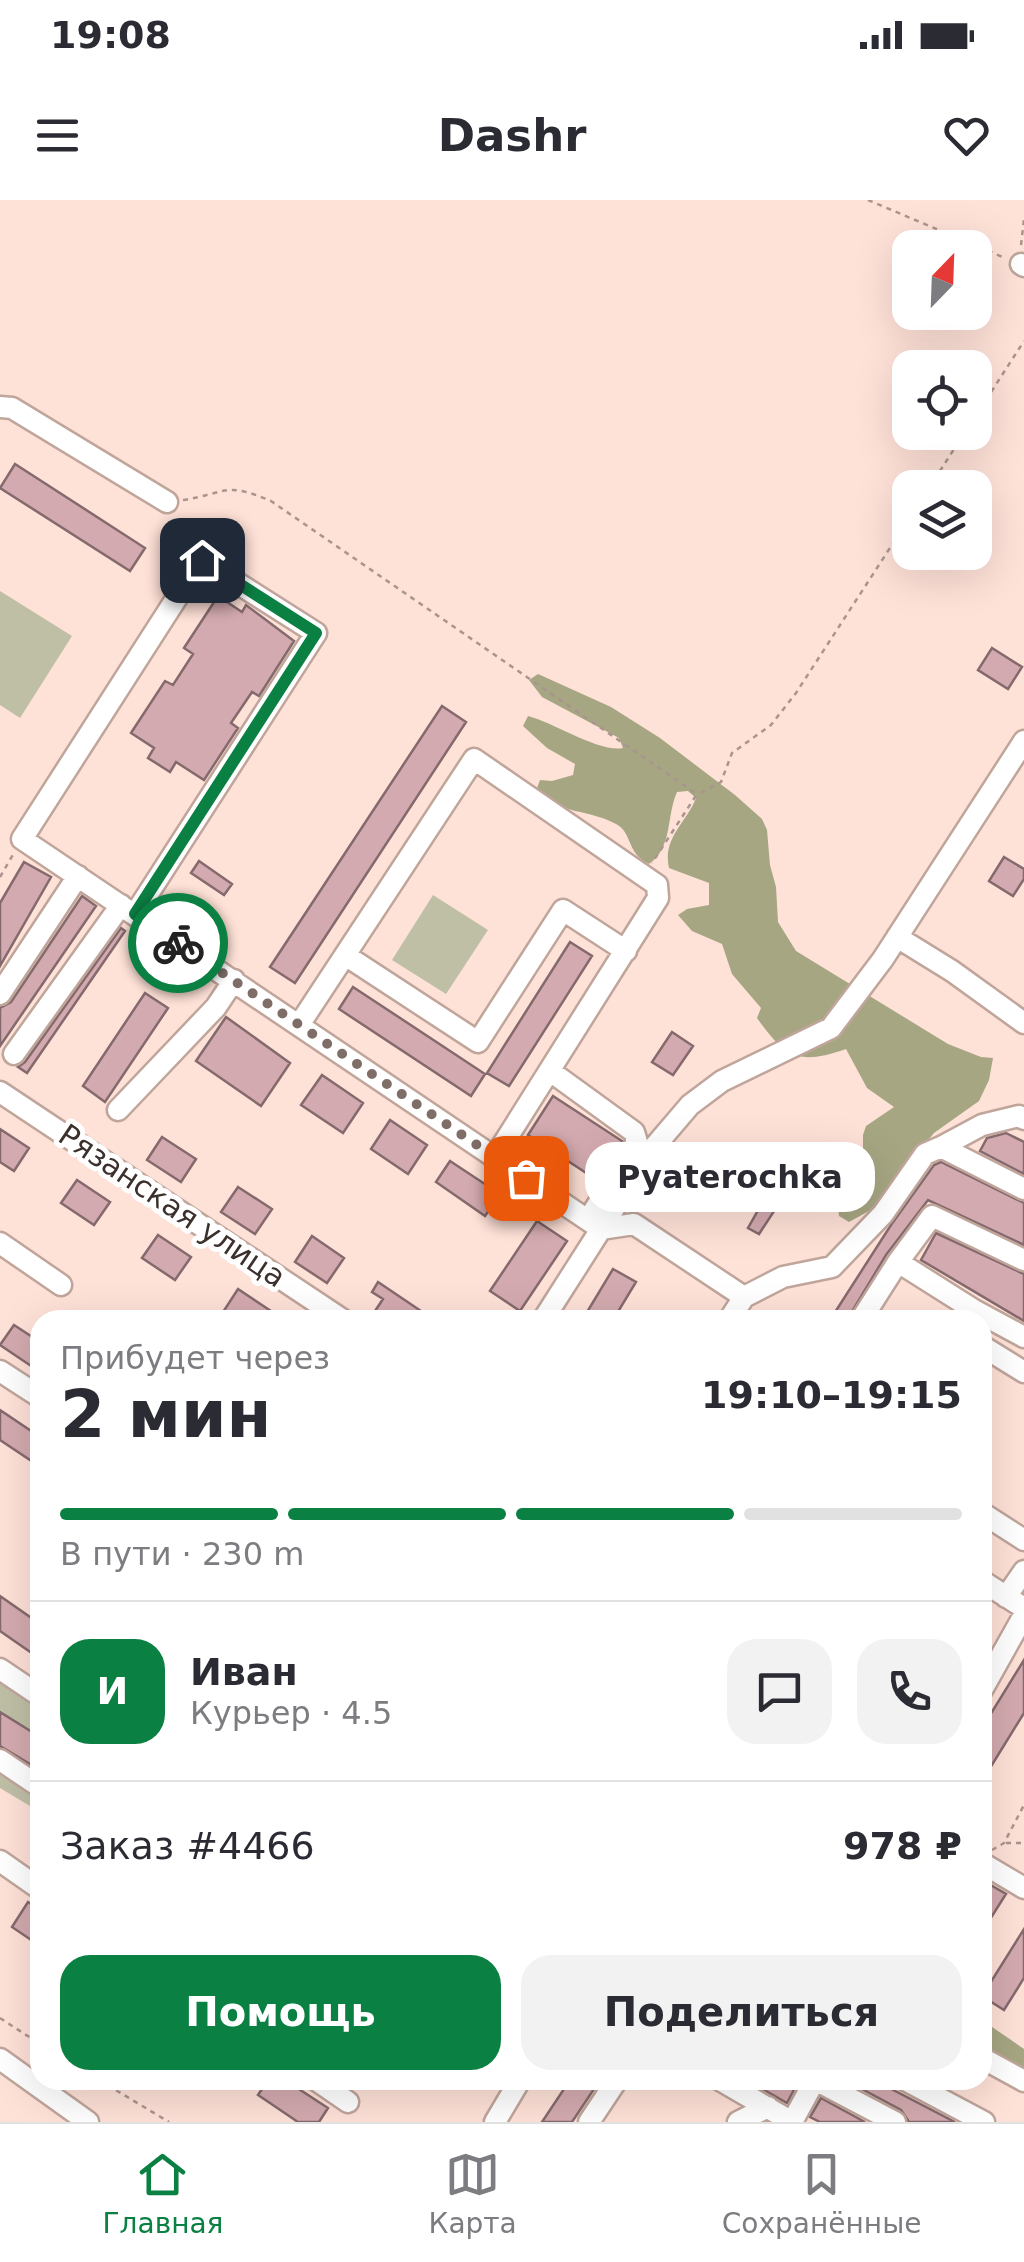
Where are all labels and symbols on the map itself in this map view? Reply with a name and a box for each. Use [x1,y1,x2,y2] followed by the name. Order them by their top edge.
[892,230,992,330] north arrow
[160,518,245,603] pin
[128,893,228,993] courier
[52,1117,292,1294] street label: Рязанская улица
[484,1136,569,1221] pin
[586,1143,876,1213] callout: Pyaterochka

